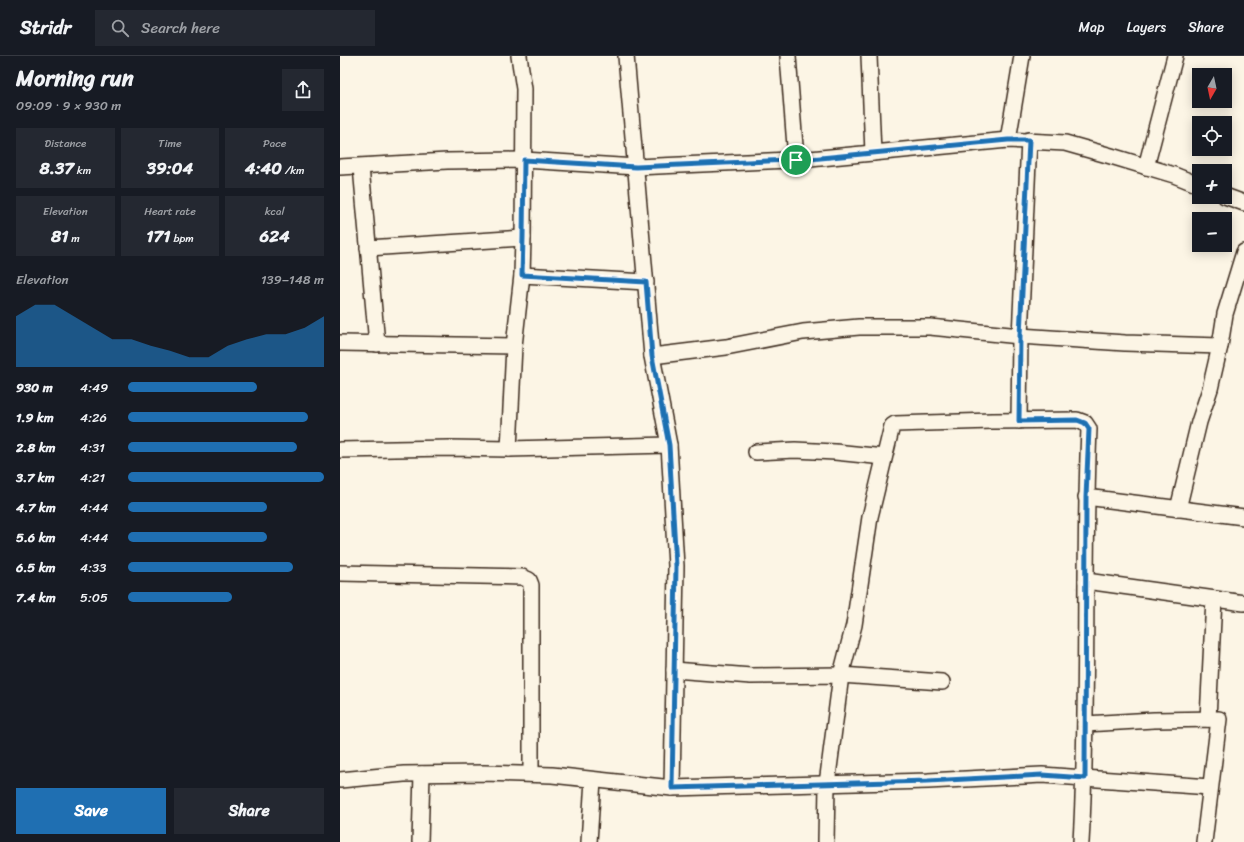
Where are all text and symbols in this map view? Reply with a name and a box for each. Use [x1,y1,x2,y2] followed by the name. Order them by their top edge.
[95,10,375,46] search box
[20,11,71,44] text: Stridr
[141,15,220,41] text: Search here
[1079,15,1104,40] text: Map
[1126,15,1166,40] text: Layers
[1188,15,1224,40] text: Share
[109,17,131,39] icon: search
[16,59,134,98] text: Morning run
[1192,68,1232,108] north arrow
[1192,68,1232,252] map controls
[282,69,324,111] button: share
[16,94,121,117] text: 09:09 · 9 × 930 m
[1192,116,1232,156] button: locate
[44,134,86,153] text: Distance
[158,134,182,153] text: Time
[263,134,286,153] text: Pace
[779,143,813,177] pin
[785,149,807,171] icon: arrive
[40,153,74,183] text: 8.37
[147,153,193,183] text: 39:04
[245,153,282,183] text: 4:40
[74,161,91,180] text: km
[282,161,305,180] text: /km
[1192,164,1232,204] button: +
[43,202,88,221] text: Elevation
[144,202,196,221] text: Heart rate
[265,202,285,221] text: kcal
[1192,212,1232,252] button: −
[51,221,68,251] text: 81
[146,221,171,251] text: 171
[260,221,290,251] text: 624
[68,229,80,248] text: m
[171,229,194,248] text: bpm
[16,268,69,291] text: Elevation
[261,268,324,291] text: 139–148 m
[16,376,53,399] text: 930 m
[80,376,108,399] text: 4:49
[16,406,54,429] text: 1.9 km
[80,406,107,429] text: 4:26
[16,436,56,459] text: 2.8 km
[80,436,105,459] text: 4:31
[16,466,55,489] text: 3.7 km
[80,466,105,489] text: 4:21
[16,496,56,519] text: 4.7 km
[80,496,108,519] text: 4:44
[16,526,56,549] text: 5.6 km
[80,526,108,549] text: 4:44
[16,556,56,579] text: 6.5 km
[80,556,106,579] text: 4:33
[16,586,56,609] text: 7.4 km
[80,586,108,609] text: 5:05
[16,788,166,834] button: Save
[174,788,324,834] button: Share

